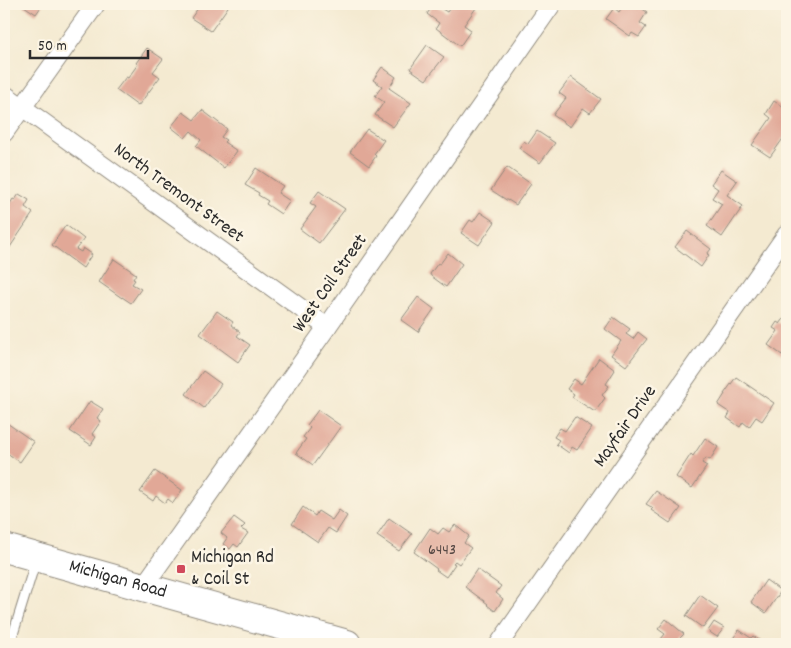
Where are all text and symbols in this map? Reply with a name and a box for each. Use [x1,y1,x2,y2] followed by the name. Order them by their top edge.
[30,28,148,60] scale bar
[38,36,67,58] text: 50 m
[107,137,249,251] street label: North Tremont Street
[287,229,375,339] street label: West Coil Street
[588,380,664,474] street label: Mayfair Drive
[428,539,456,562] house number: 6443
[191,545,274,594] place label: Michigan Rd & Coil St
[66,553,170,606] street label: Michigan Road
[175,563,187,575] marker: Michigan Rd & Coil St

